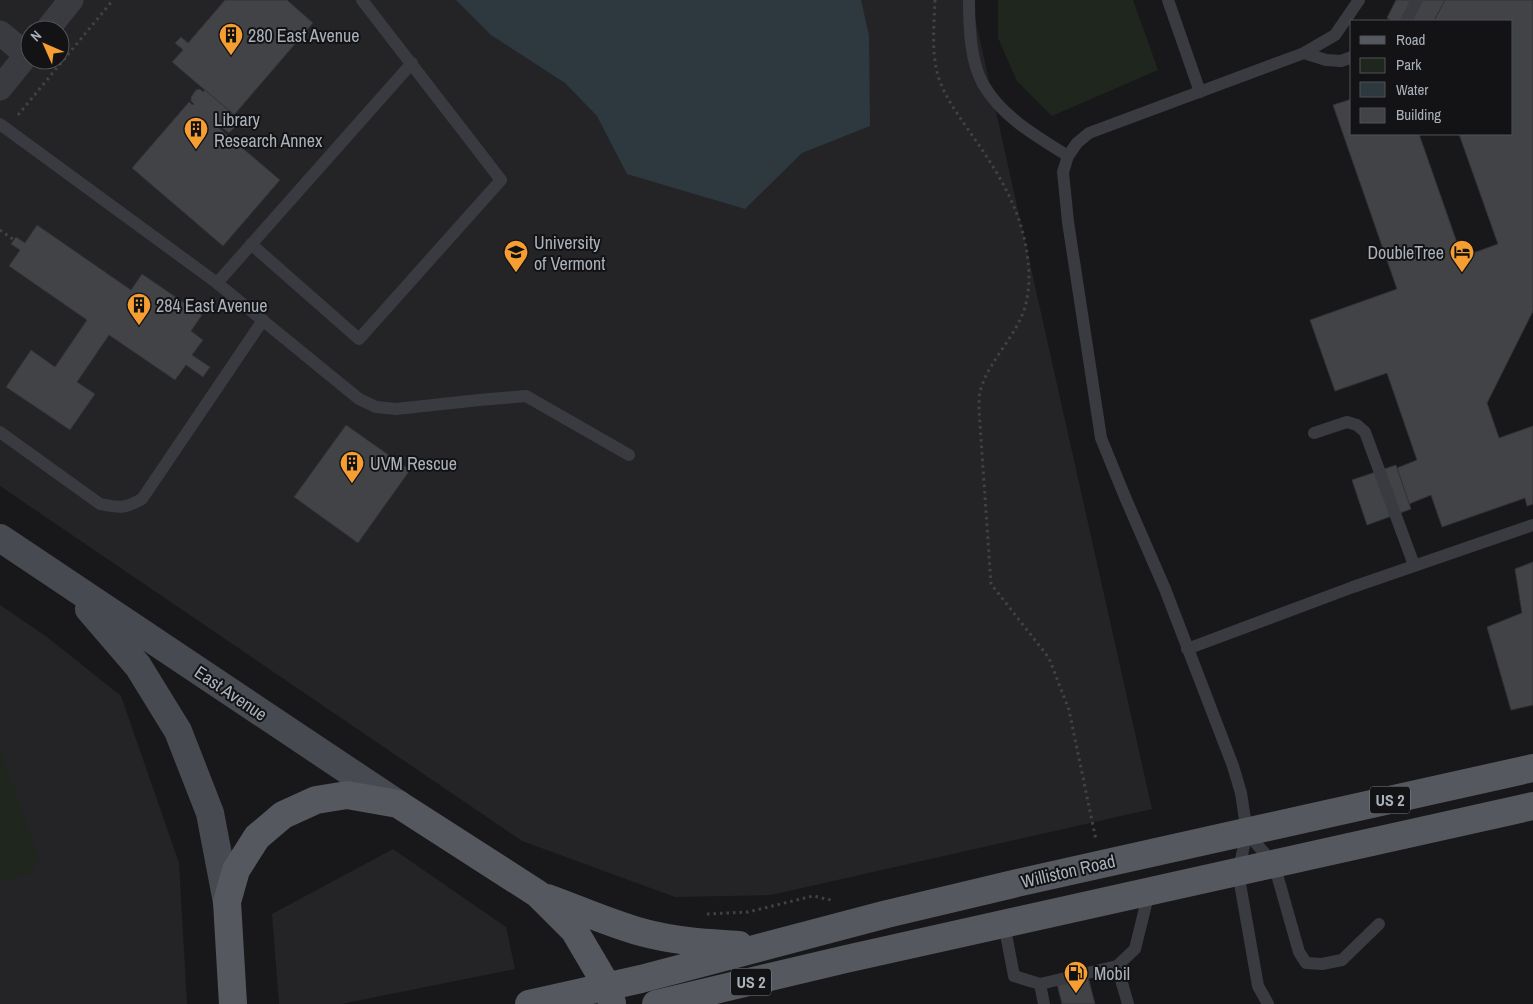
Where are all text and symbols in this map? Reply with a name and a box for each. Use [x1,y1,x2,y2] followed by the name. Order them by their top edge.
[20,20,70,70] north arrow
[1350,20,1513,135] legend
[218,22,244,56] building icon: 280 East Avenue
[248,23,359,48] place label: 280 East Avenue
[27,27,45,45] text: N
[1396,29,1425,50] text: Road
[1396,54,1422,75] text: Park
[1396,79,1428,100] text: Water
[1396,104,1441,125] text: Building
[214,107,323,153] place label: Library Research Annex
[183,116,209,150] building icon: Library Research Annex
[534,230,605,276] place label: University of Vermont
[503,239,529,273] school or university icon: University of Vermont
[1449,239,1475,273] hotel icon: DoubleTree
[1367,240,1444,265] place label: DoubleTree
[126,292,152,326] building icon: 284 East Avenue
[156,293,267,318] place label: 284 East Avenue
[339,450,365,484] building icon: UVM Rescue
[370,451,457,476] place label: UVM Rescue
[190,660,272,726] street label: East Avenue
[1370,786,1410,814] road number: US 2
[1018,848,1118,894] street label: Williston Road
[1063,960,1089,994] fuel station icon: Mobil
[1094,961,1130,986] place label: Mobil
[731,969,771,996] road number: US 2

